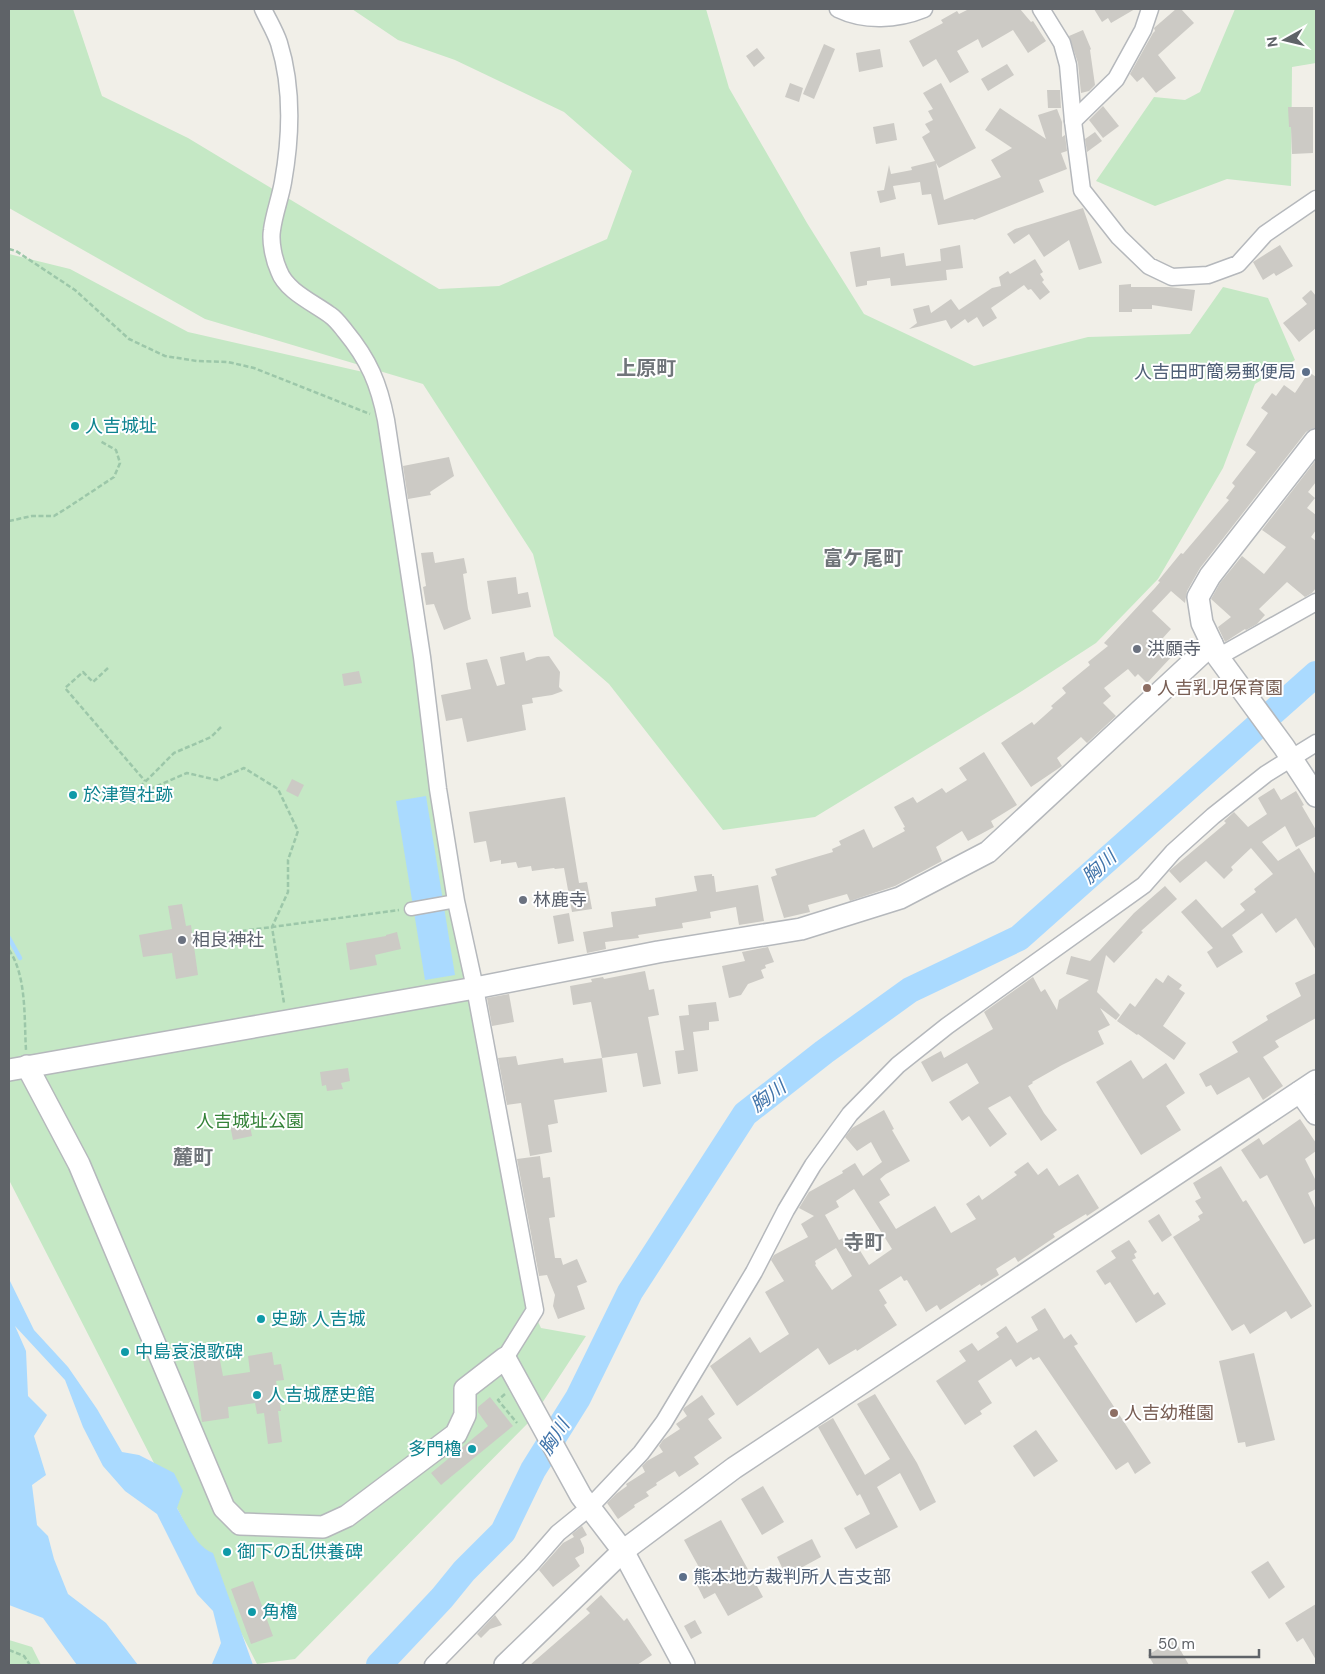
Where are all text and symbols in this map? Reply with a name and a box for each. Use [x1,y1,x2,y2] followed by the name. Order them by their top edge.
[1260,15,1310,65] north arrow
[1263,35,1282,48] text: N
[616,355,676,381] district label: 上原町
[1134,360,1296,384] place label: 人吉田町簡易郵便局
[1300,366,1312,378] marker: 人吉田町簡易郵便局
[85,414,157,438] place label: 人吉城址
[69,420,81,432] marker: 人吉城址
[823,545,903,571] district label: 富ケ尾町
[1147,637,1201,661] place label: 洪願寺
[1131,643,1143,655] marker: 洪願寺
[1157,676,1283,700] place label: 人吉乳児保育園
[1141,682,1153,694] marker: 人吉乳児保育園
[83,783,173,807] place label: 於津賀社跡
[67,789,79,801] marker: 於津賀社跡
[1077,844,1123,889] water label: 胸川
[533,888,587,912] place label: 林鹿寺
[517,894,529,906] marker: 林鹿寺
[192,928,264,952] place label: 相良神社
[176,934,188,946] marker: 相良神社
[745,1073,792,1117] water label: 胸川
[196,1109,304,1133] park label: 人吉城址公園
[173,1144,213,1170] district label: 麓町
[844,1229,884,1255] district label: 寺町
[271,1307,366,1331] place label: 史跡 人吉城
[255,1313,267,1325] marker: 史跡 人吉城
[135,1340,243,1364] place label: 中島哀浪歌碑
[119,1346,131,1358] marker: 中島哀浪歌碑
[267,1383,375,1407] place label: 人吉城歴史館
[251,1389,263,1401] marker: 人吉城歴史館
[1124,1401,1214,1425] place label: 人吉幼稚園
[1108,1407,1120,1419] marker: 人吉幼稚園
[533,1413,576,1460] water label: 胸川
[408,1437,462,1461] place label: 多門櫓
[466,1443,478,1455] marker: 多門櫓
[237,1540,363,1564] place label: 御下の乱供養碑
[221,1546,233,1558] marker: 御下の乱供養碑
[693,1565,891,1589] place label: 熊本地方裁判所人吉支部
[677,1571,689,1583] marker: 熊本地方裁判所人吉支部
[262,1600,298,1624] place label: 角櫓
[246,1606,258,1618] marker: 角櫓
[1150,1626,1259,1658] scale bar
[1158,1634,1195,1654] text: 50 m

